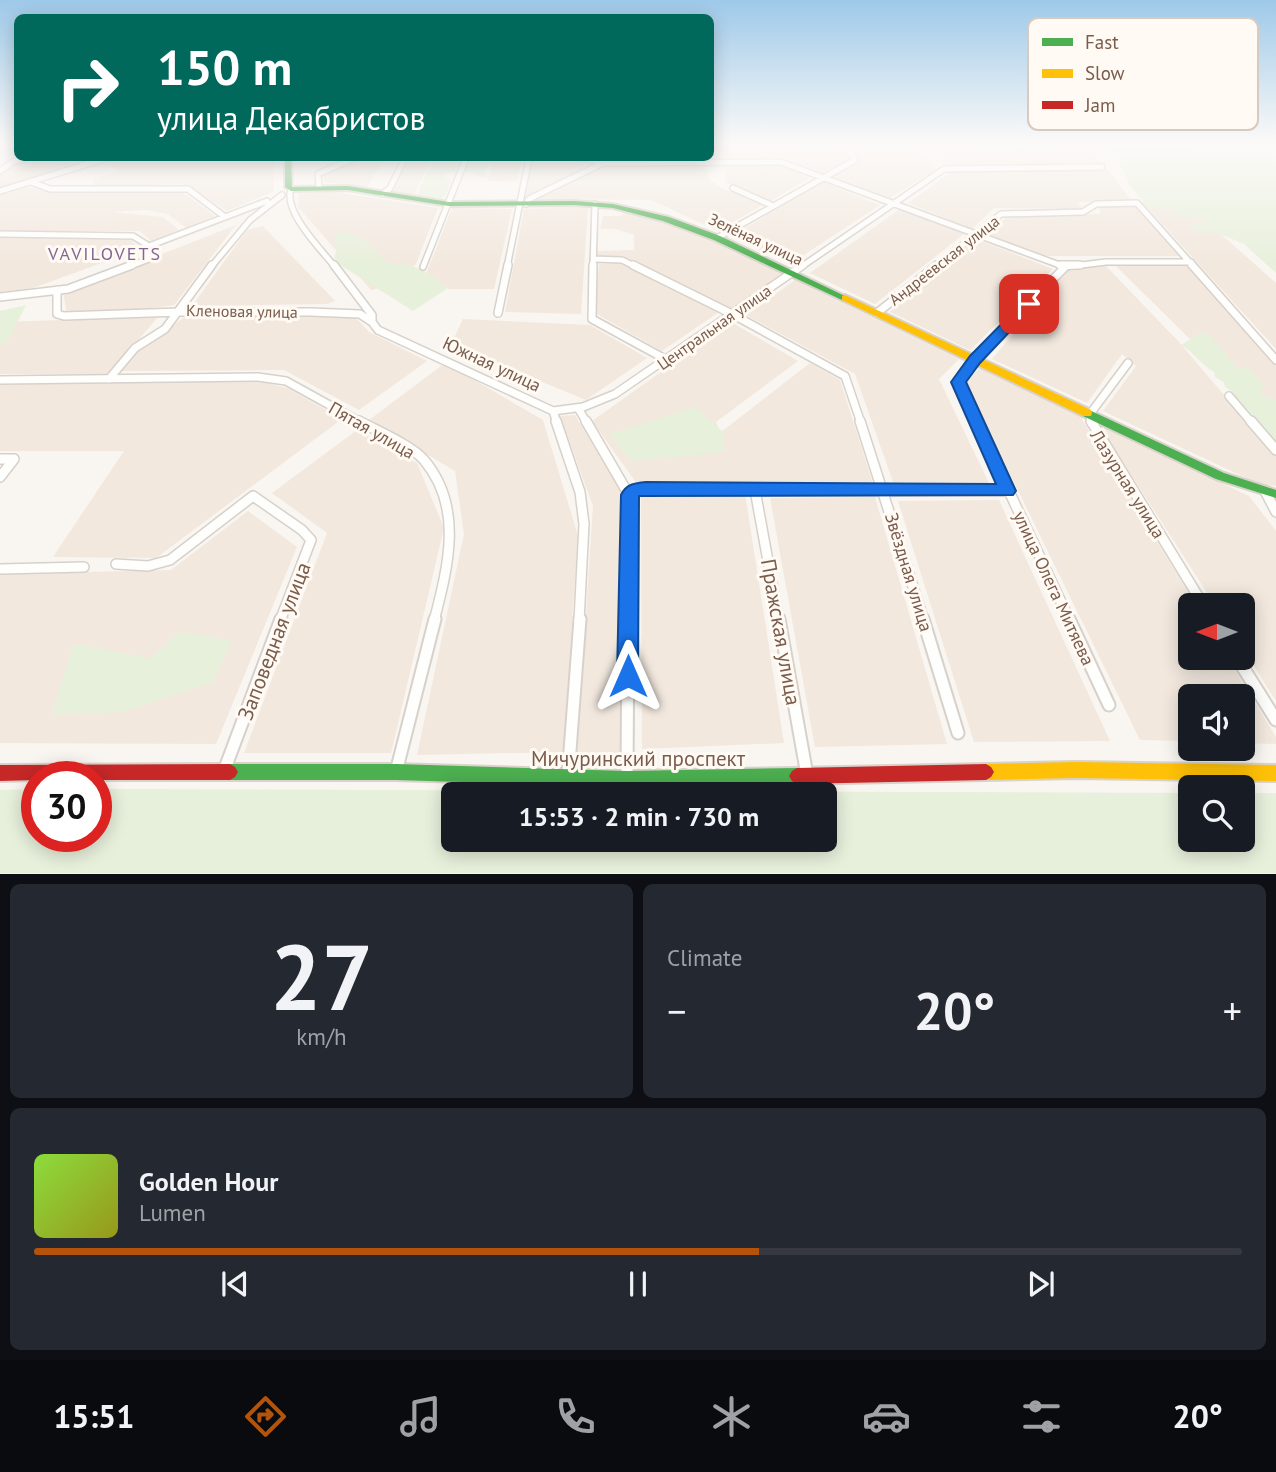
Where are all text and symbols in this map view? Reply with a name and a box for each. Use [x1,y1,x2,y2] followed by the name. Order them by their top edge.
[1028,18,1258,130] legend
[1085,30,1119,54] text: Fast
[157,35,292,99] text: 150 m
[42,42,133,133] icon: right
[1085,61,1125,85] text: Slow
[1084,93,1115,117] text: Jam
[157,97,425,139] text: улица Декабристов
[706,208,806,270] street label: Зелёная улица
[885,211,1003,309] street label: Андреевская улица
[47,242,162,265] district label: VAVILOVETS
[999,274,1059,334] pin
[653,280,775,374] street label: Центральная улица
[1010,285,1048,323] icon: arrive
[186,300,298,322] street label: Кленовая улица
[439,331,545,397] street label: Южная улица
[325,396,419,464] street label: Пятая улица
[1085,424,1171,543] street label: Лазурная улица
[1008,507,1100,669] street label: улица Олега Митяева
[880,510,938,634] street label: Звёздная улица
[755,557,807,707] street label: Пражская улица
[231,558,317,724] street label: Заповедная улица
[1178,593,1255,670] north arrow
[1178,593,1255,852] map controls
[591,639,665,713] position arrow
[1178,684,1255,761] button: sound
[531,745,746,772] street label: Мичуринский проспект
[21,761,112,852] speed limit sign: 30
[1178,775,1255,852] button: search
[519,800,759,833] text: 15:53 · 2 min · 730 m
[270,917,373,1035] text: 27
[667,943,742,972] text: Climate
[914,977,995,1044] text: 20°
[667,986,686,1035] text: −
[1223,986,1242,1035] text: +
[296,1022,347,1051] text: km/h
[139,1165,278,1198] text: Golden Hour
[139,1198,206,1227] text: Lumen
[216,1265,254,1303] icon: previous
[619,1265,657,1303] icon: pause
[1022,1265,1060,1303] icon: next
[241,1392,290,1441] icon: directions
[396,1392,445,1441] icon: music
[551,1392,600,1441] icon: phone
[707,1392,756,1441] icon: climate
[862,1392,911,1441] icon: car
[1017,1392,1066,1441] icon: filters
[53,1395,134,1437] text: 15:51
[1173,1395,1223,1437] text: 20°

